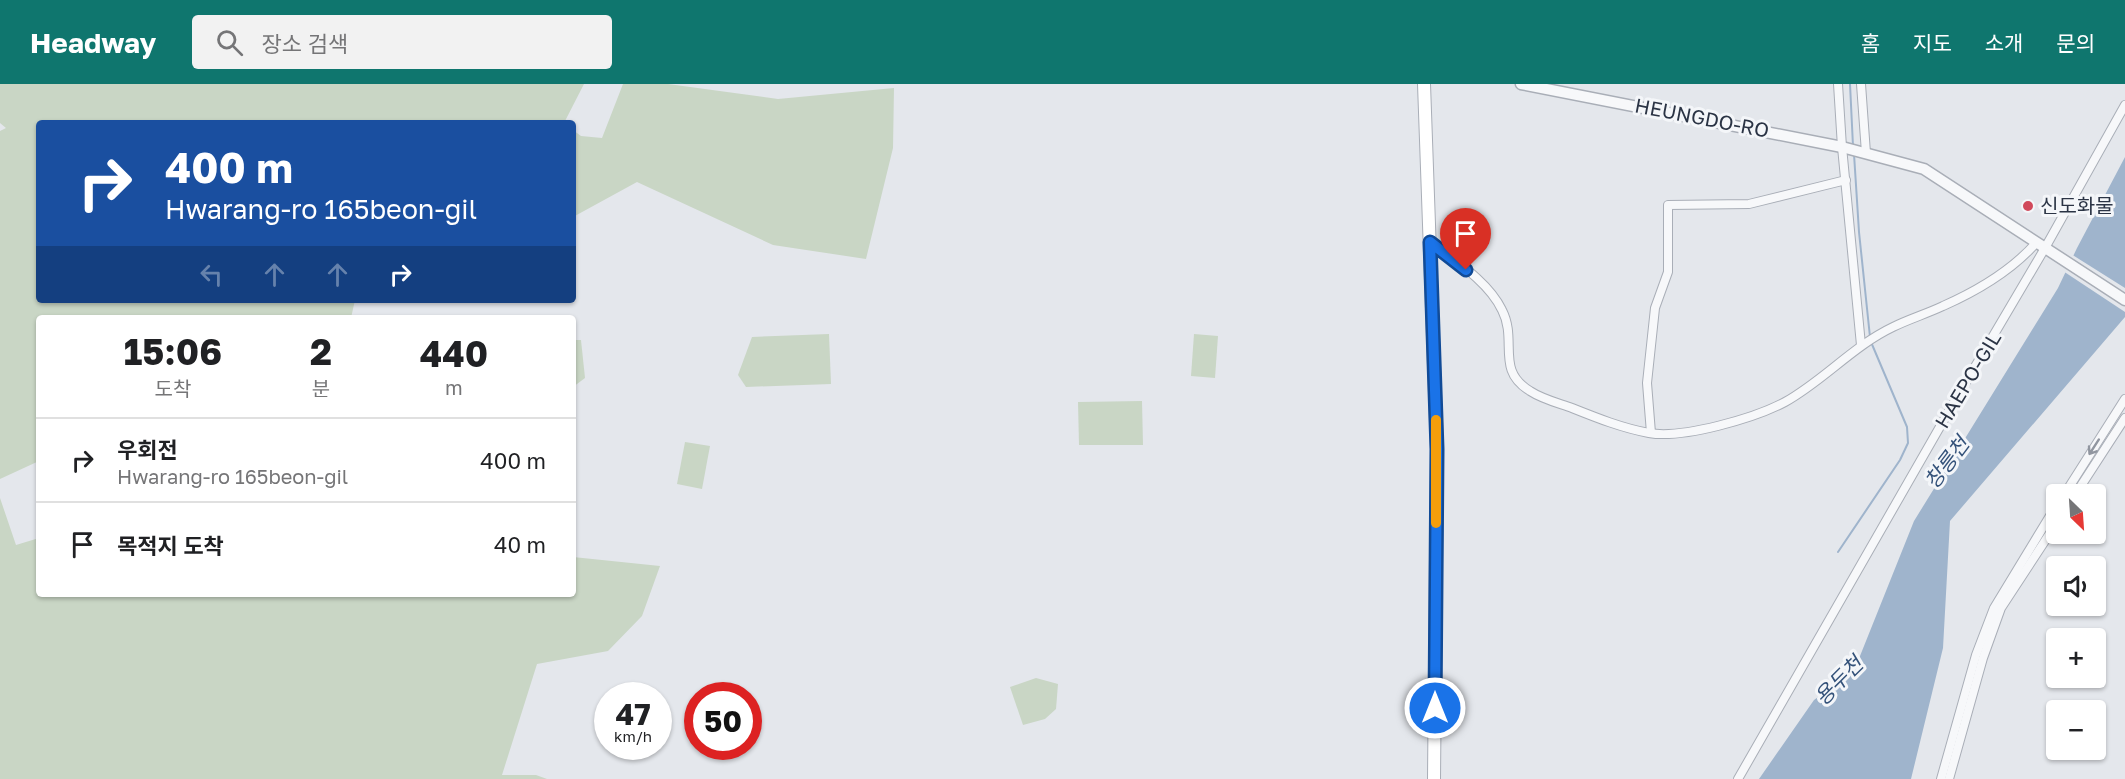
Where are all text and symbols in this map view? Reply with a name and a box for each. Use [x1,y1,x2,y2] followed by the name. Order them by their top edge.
[192,15,612,69] search box
[30,26,156,59] text: Headway
[213,26,246,59] icon: search
[261,30,348,57] text: 장소 검색
[1861,30,1880,56] text: 홈
[1913,30,1952,56] text: 지도
[1985,30,2023,56] text: 소개
[2056,30,2095,56] text: 문의
[1633,92,1771,142] street label: HEUNGDO-RO
[165,142,293,192] text: 400 m
[66,144,144,222] icon: right
[165,193,477,225] text: Hwarang-ro 165beon-gil
[2040,193,2114,217] place label: 신도화물
[2021,199,2035,213] marker: 신도화물
[1440,208,1491,270] pin
[1449,217,1482,250] icon: arrive
[195,258,228,291] icon: left
[258,258,291,291] icon: ahead
[321,258,354,291] icon: ahead
[384,258,417,291] icon: right
[1929,327,2005,432] street label: HAEPO-GIL
[124,330,222,373] text: 15:06
[310,330,332,373] text: 2
[420,332,488,375] text: 440
[445,375,463,399] text: m
[155,376,191,400] text: 도착
[312,376,330,400] text: 분
[1918,429,1976,493] water label: 창릉천
[117,436,178,463] text: 우회전
[2088,438,2100,455] one-way arrow
[66,444,99,477] icon: right
[480,447,546,474] text: 400 m
[117,464,348,488] text: Hwarang-ro 165beon-gil
[2046,484,2106,544] north arrow
[2046,484,2106,760] map controls
[66,528,99,561] icon: arrive
[494,531,546,558] text: 40 m
[117,532,224,559] text: 목적지 도착
[2046,556,2106,616] button: sound
[2046,628,2106,688] button: +
[1809,649,1870,710] water label: 용두천
[1403,676,1467,740] position arrow
[684,682,762,760] speed limit sign: 50
[615,696,651,732] text: 47
[2046,700,2106,760] button: −
[614,727,652,745] text: km/h

